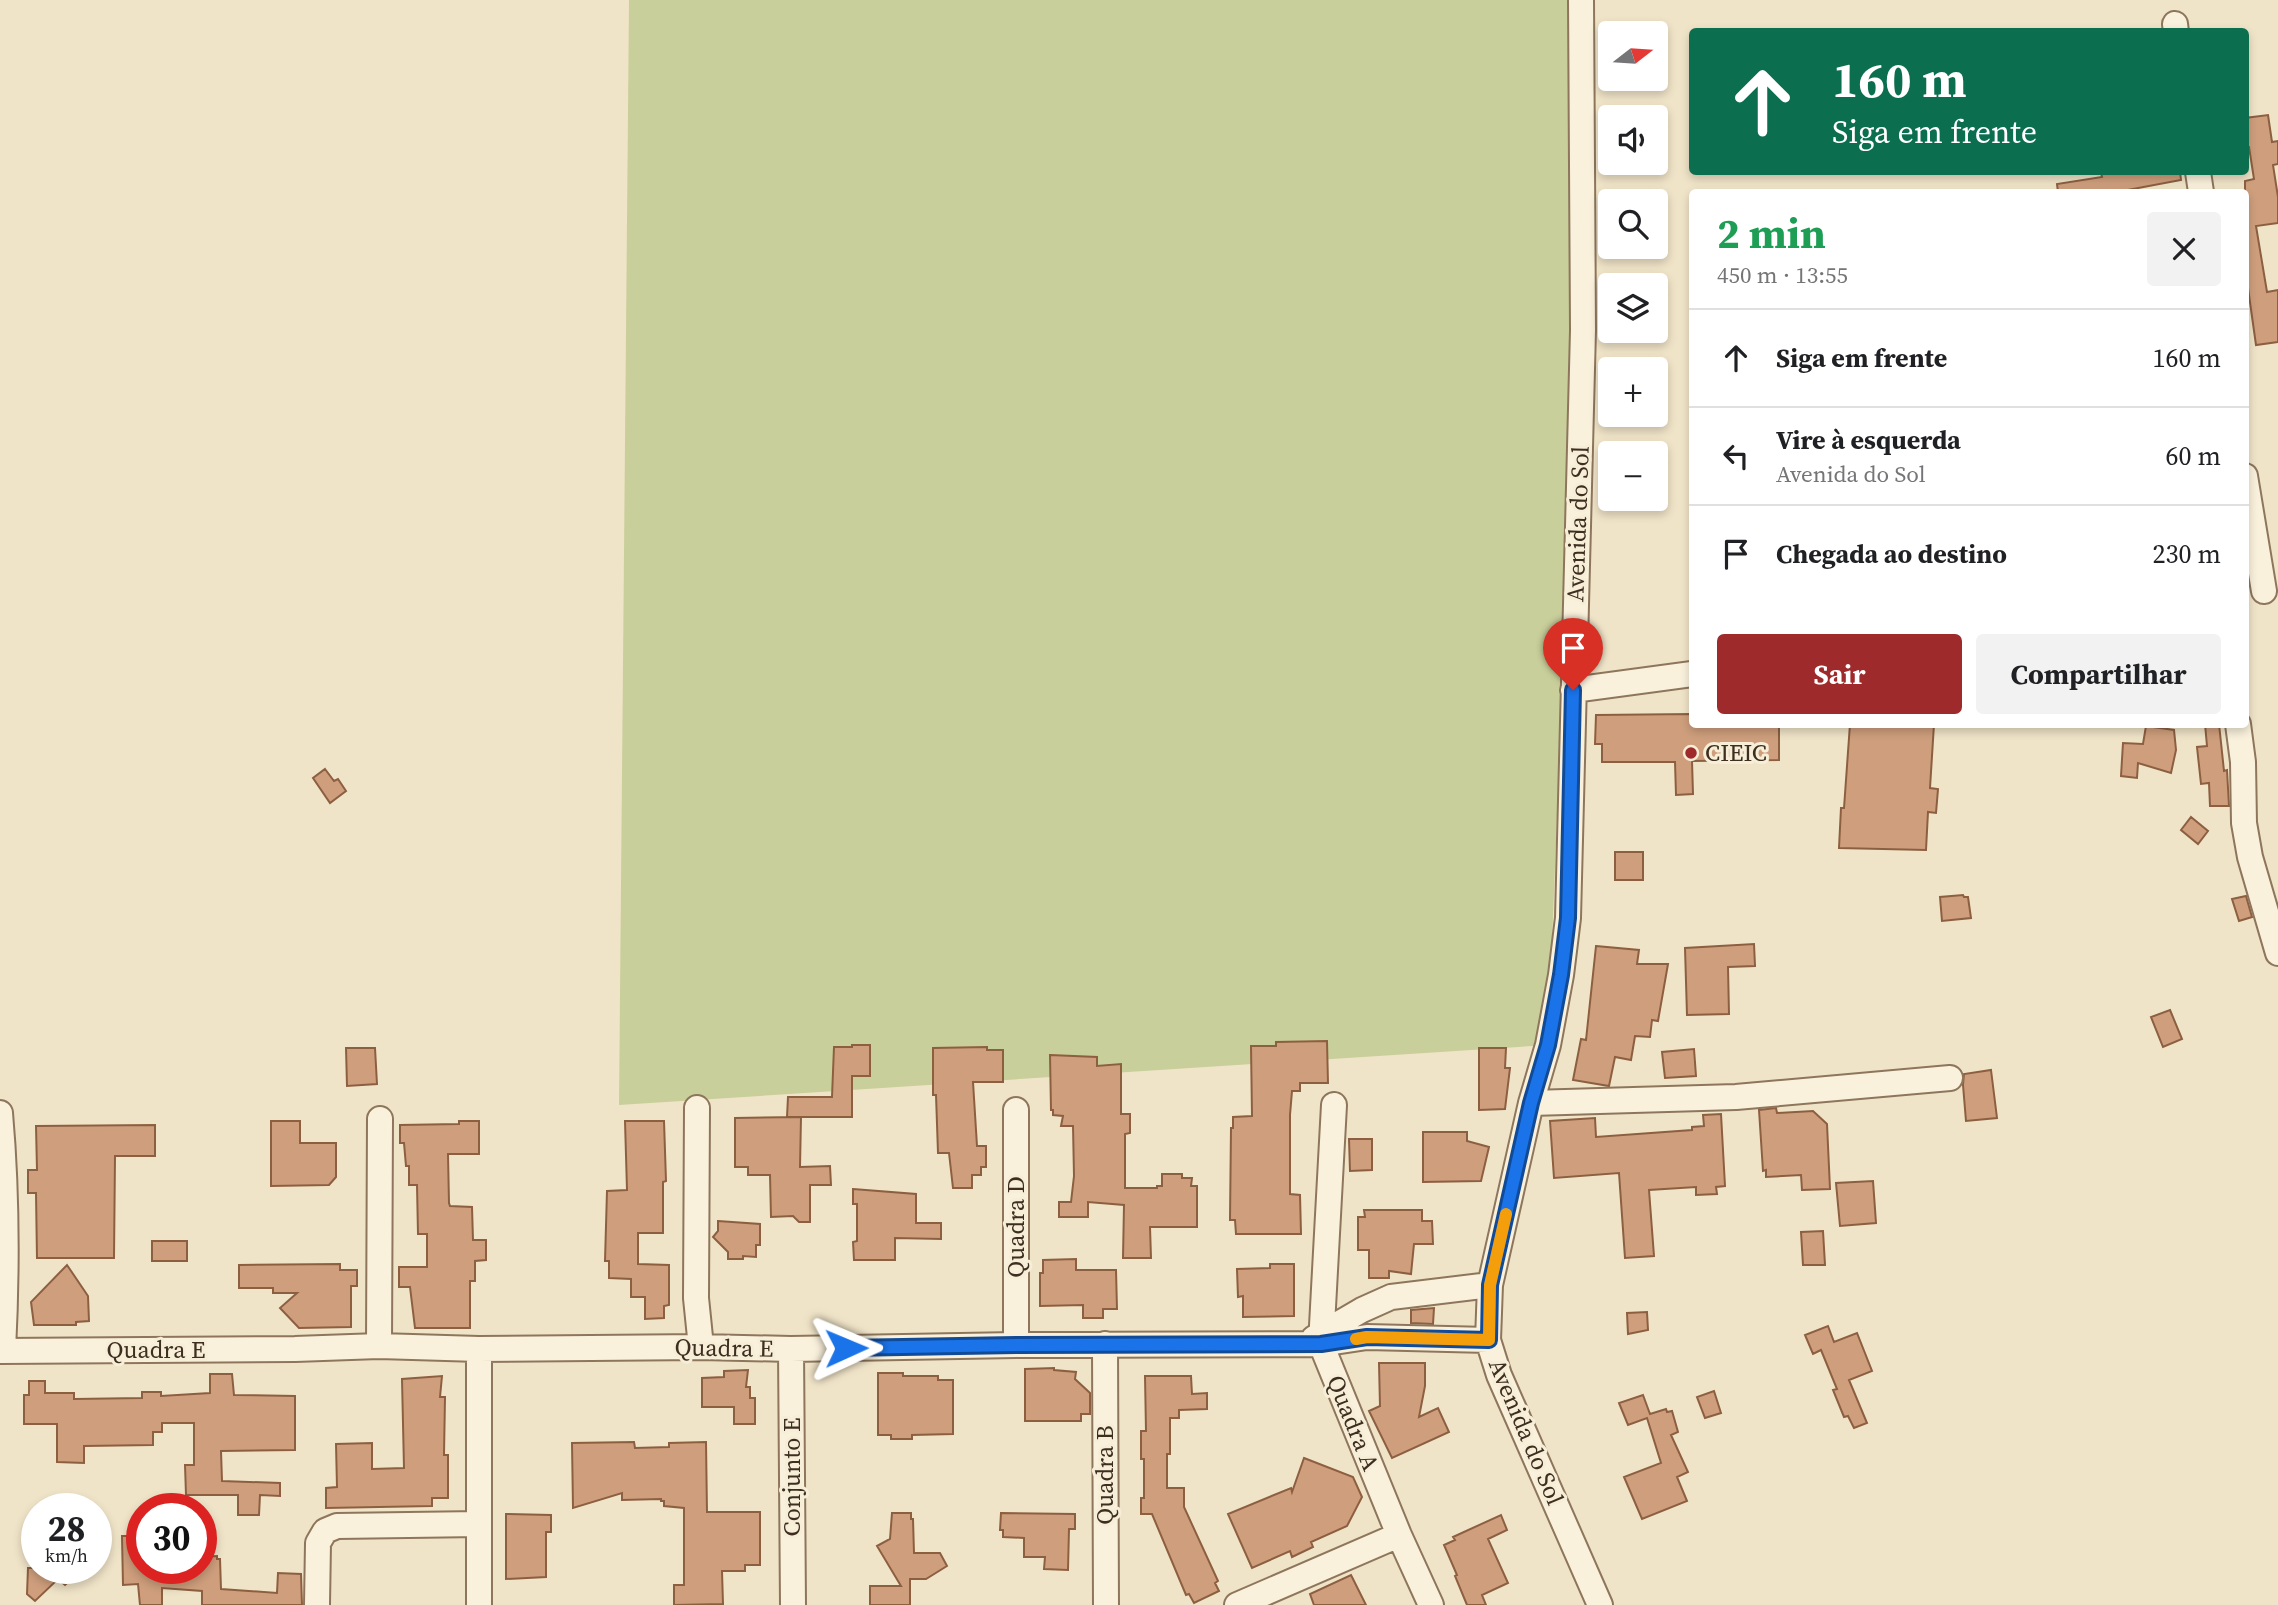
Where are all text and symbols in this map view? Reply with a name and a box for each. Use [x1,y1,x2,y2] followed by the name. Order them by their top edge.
[1598,21,1668,91] north arrow
[1598,21,1668,511] map controls
[1832,46,1967,113] text: 160 m
[1717,56,1808,147] icon: ahead
[1598,105,1668,175] button: sound
[1832,110,2037,154] text: Siga em frente
[1598,189,1668,259] button: search
[1717,204,1826,262] text: 2 min
[2147,212,2221,286] button: close
[1717,259,1848,291] text: 450 m · 13:55
[1598,273,1668,343] button: layers
[1717,339,1755,377] icon: ahead
[1776,340,1947,376] text: Siga em frente
[2153,340,2221,376] text: 160 m
[1598,357,1668,427] button: +
[1776,422,1961,458] text: Vire à esquerda
[1717,437,1755,475] icon: left
[2166,438,2221,474] text: 60 m
[1598,441,1668,511] button: −
[1558,445,1597,603] street label: Avenida do Sol
[1776,458,1926,490] text: Avenida do Sol
[1717,535,1755,573] icon: arrive
[1776,536,2007,572] text: Chegada ao destino
[2153,536,2221,572] text: 230 m
[1543,618,1603,690] pin
[1554,629,1592,667] icon: arrive
[1717,634,1962,714] button: Sair
[1976,634,2221,714] button: Compartilhar
[1705,736,1767,769] place label: CIEIC
[1683,745,1699,761] marker: CIEIC
[999,1176,1032,1278] street label: Quadra D
[809,1311,883,1385] position arrow
[674,1330,774,1365] street label: Quadra E
[107,1333,205,1366] street label: Quadra E
[1481,1354,1572,1510] street label: Avenida do Sol
[1319,1370,1388,1476] street label: Quadra A
[775,1418,808,1536] street label: Conjunto E
[1088,1425,1121,1525] street label: Quadra B
[126,1493,217,1584] speed limit sign: 30
[48,1505,85,1553] text: 28
[45,1543,88,1568] text: km/h

